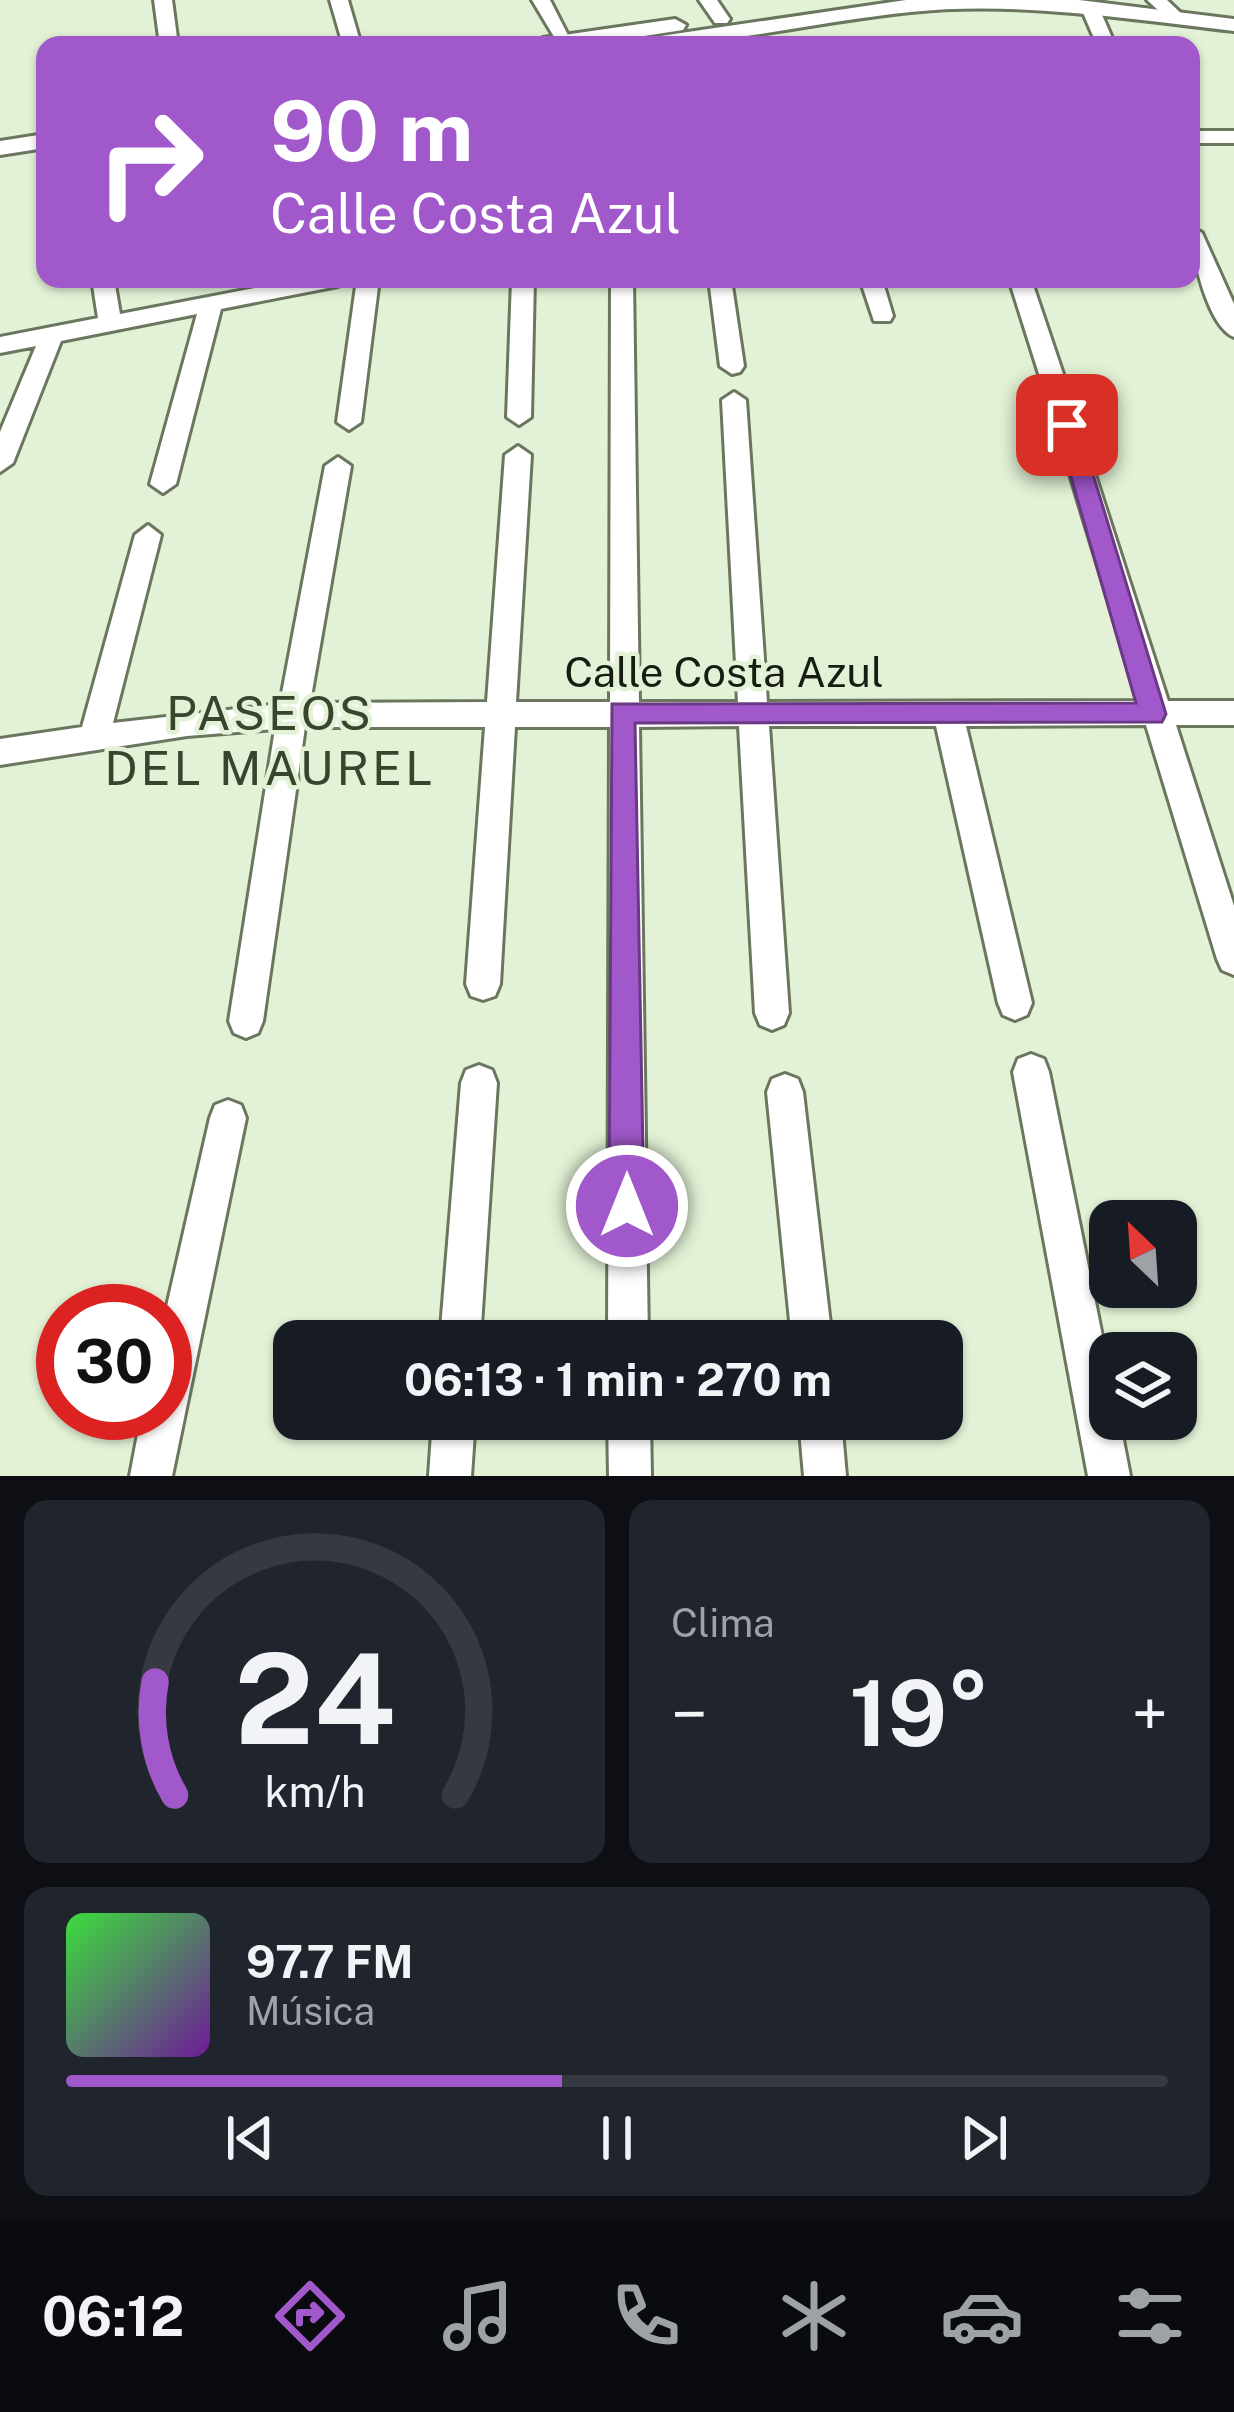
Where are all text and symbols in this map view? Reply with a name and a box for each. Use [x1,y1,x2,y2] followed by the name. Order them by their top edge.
[270,81,473,180] text: 90 m
[72,84,228,240] icon: right
[270,182,681,245] text: Calle Costa Azul
[1016,374,1118,476] pin
[1034,392,1100,458] icon: arrive
[564,647,884,696] street label: Calle Costa Azul
[104,684,436,796] district label: PASEOS DEL MAUREL
[564,1143,690,1269] position arrow
[1089,1200,1197,1308] north arrow
[1089,1200,1197,1440] map controls
[36,1284,192,1440] speed limit sign: 30
[1089,1332,1197,1440] button: layers
[404,1353,832,1406] text: 06:13 · 1 min · 270 m
[671,1600,775,1646] text: Clima
[234,1625,395,1772] text: 24
[849,1660,990,1766] text: 19°
[671,1675,708,1753] text: −
[1131,1675,1168,1753] text: +
[264,1765,365,1816] text: km/h
[246,1935,414,1988] text: 97.7 FM
[246,1988,375,2034] text: Música
[217,2105,283,2171] icon: previous
[584,2105,650,2171] icon: pause
[951,2105,1017,2171] icon: next
[268,2274,352,2358] icon: directions
[436,2274,520,2358] icon: music
[604,2274,688,2358] icon: phone
[772,2274,856,2358] icon: climate
[940,2274,1024,2358] icon: car
[1108,2274,1192,2358] icon: filters
[42,2285,184,2348] text: 06:12

